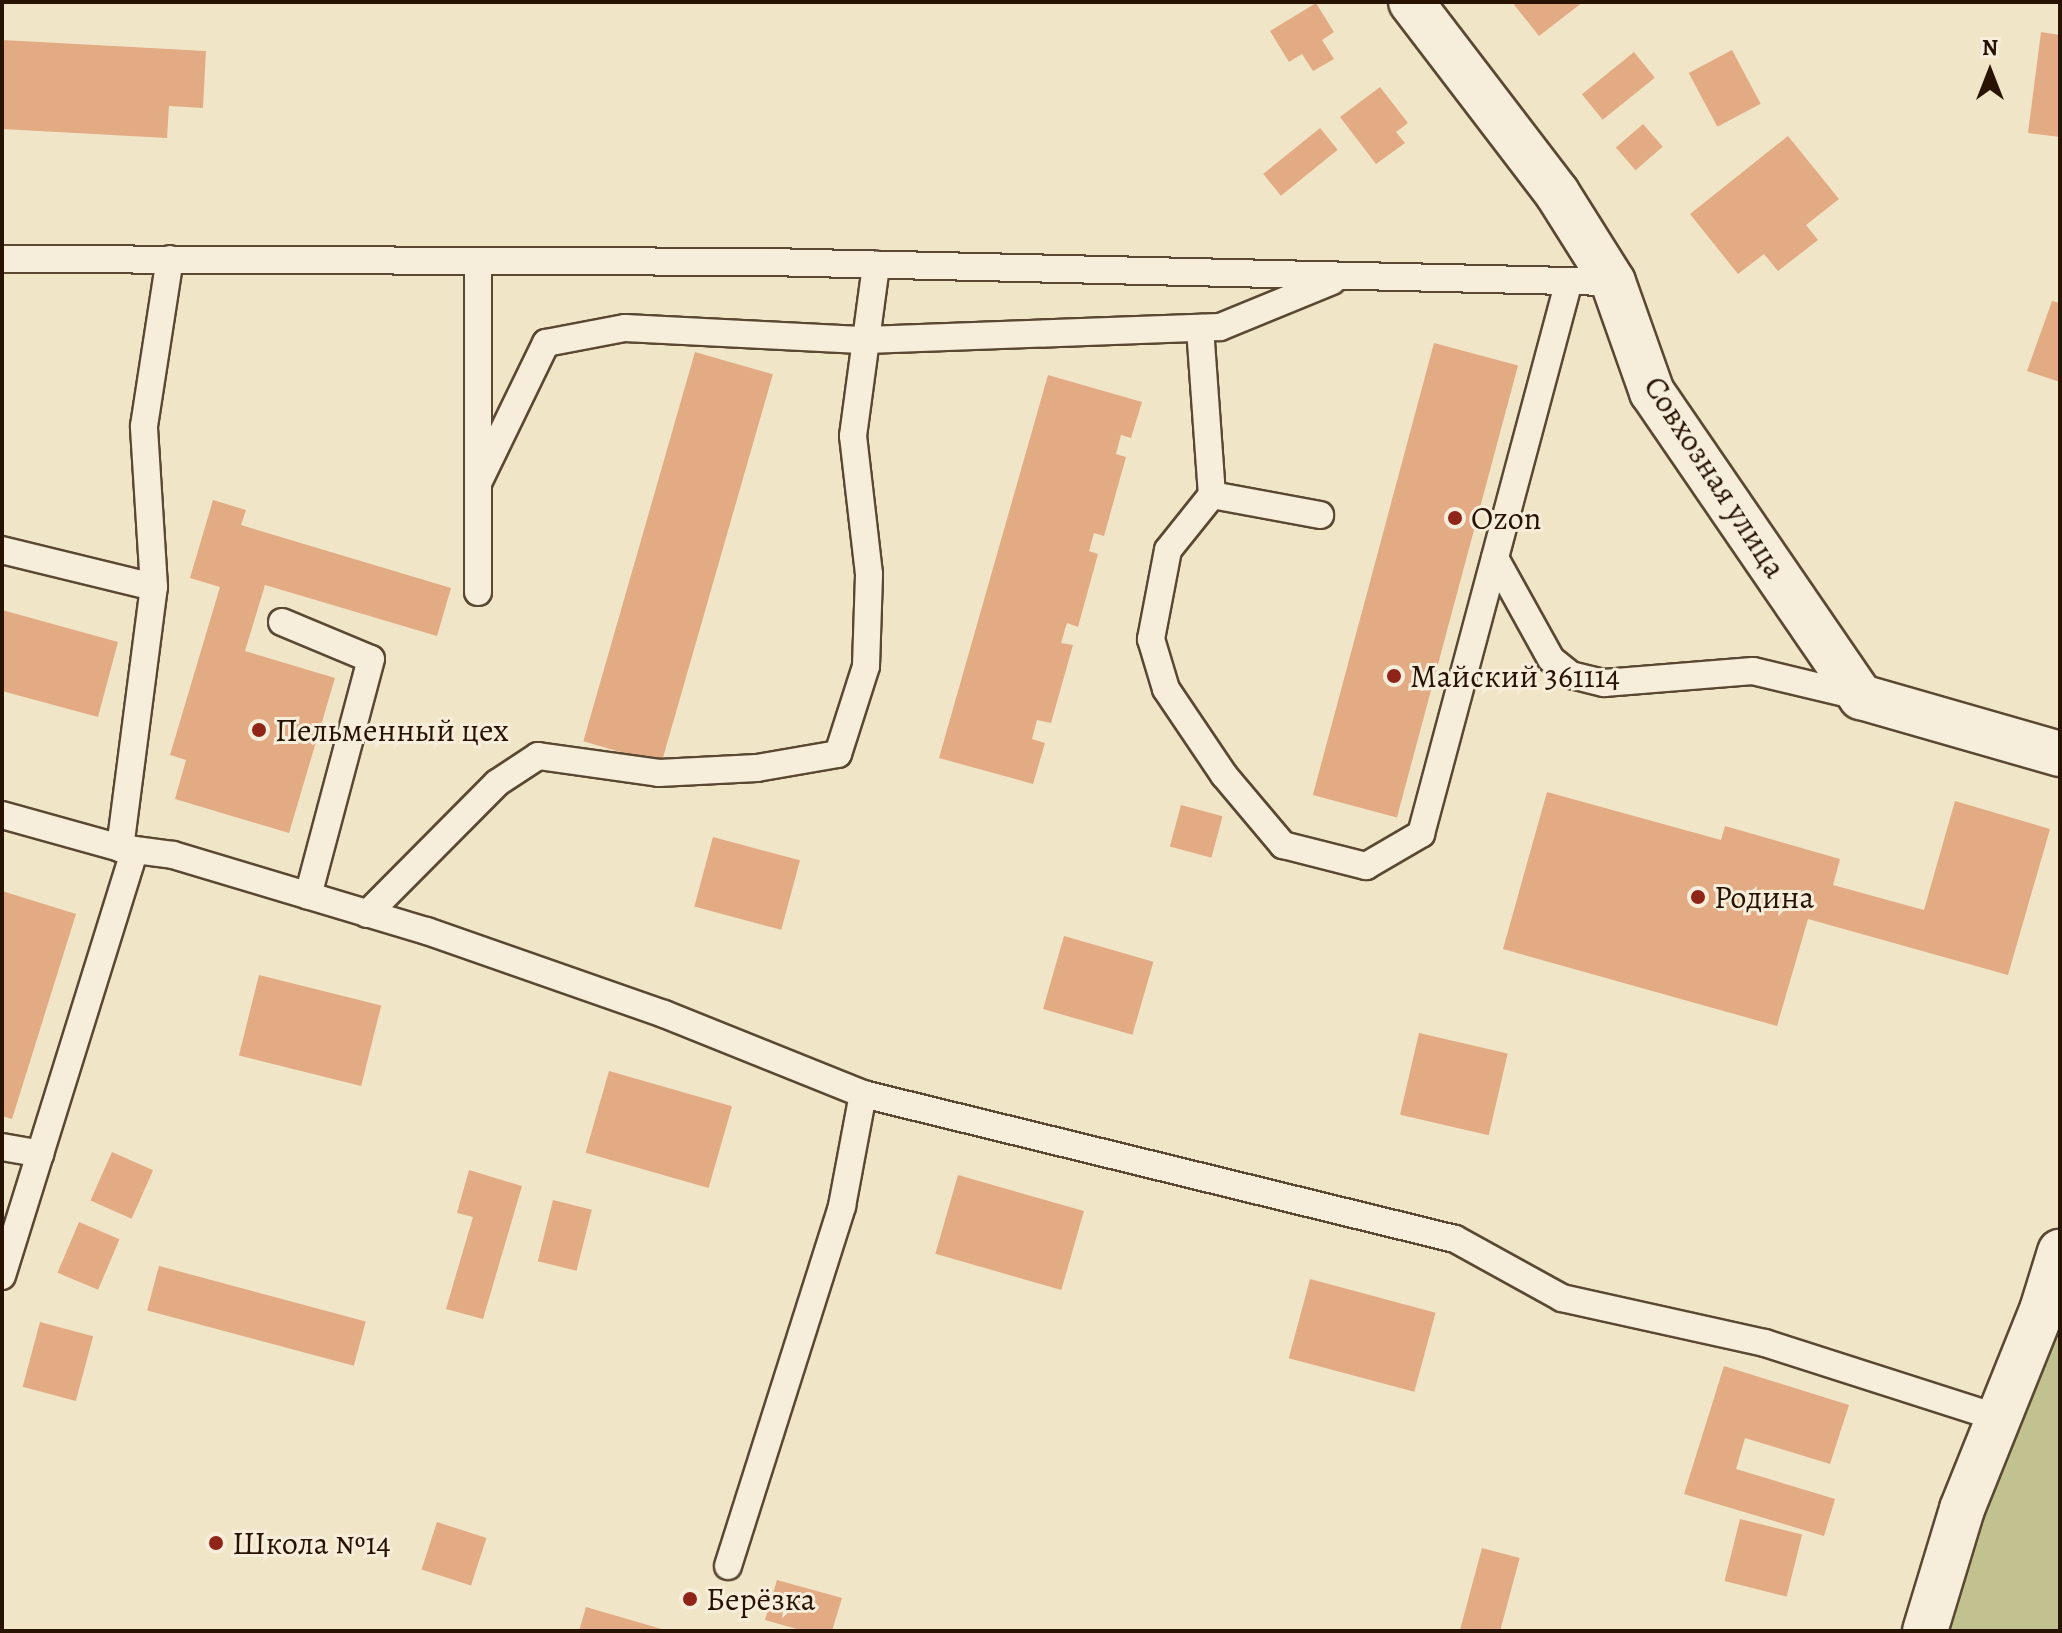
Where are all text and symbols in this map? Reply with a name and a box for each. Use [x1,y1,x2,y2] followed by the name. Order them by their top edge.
[1950,32,2030,112] north arrow
[1982,33,1998,63] text: N
[1636,369,1794,585] street label: Совхозная улица
[1471,499,1541,537] place label: Ozon
[1446,509,1464,527] marker: Ozon
[1410,657,1620,695] place label: Майский 361114
[1385,667,1403,685] marker: Майский 361114
[275,711,509,749] place label: Пельменный цех
[250,721,268,739] marker: Пельменный цех
[1714,878,1814,916] place label: Родина
[1689,888,1707,906] marker: Родина
[232,1524,391,1562] place label: Школа №14
[207,1534,225,1552] marker: Школа №14
[706,1580,816,1618] place label: Берёзка
[681,1590,699,1608] marker: Берёзка

